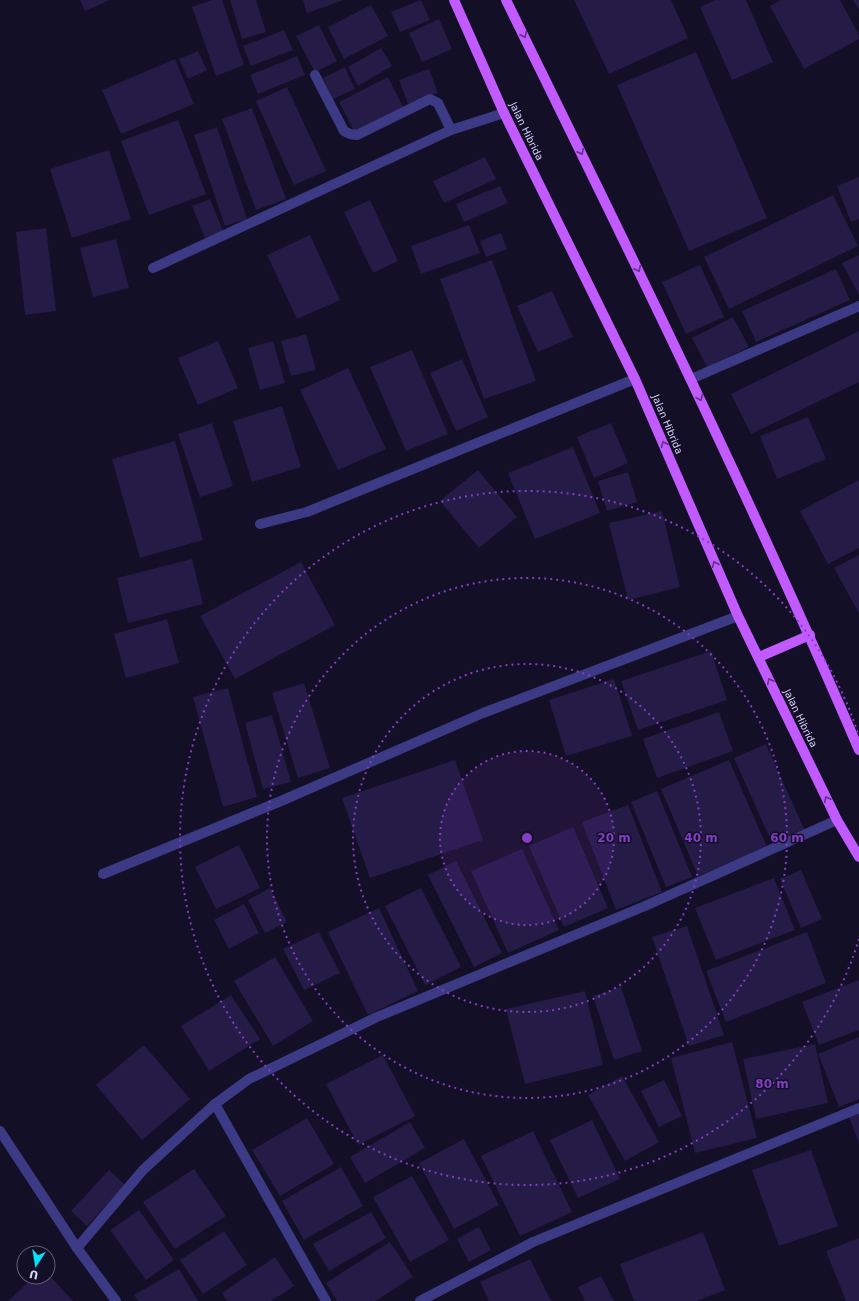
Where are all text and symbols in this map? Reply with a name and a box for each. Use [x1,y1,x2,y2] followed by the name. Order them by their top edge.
[519,31,527,38] one-way arrow
[507,99,545,162] street label: Jalan Hibrida
[576,148,584,155] one-way arrow
[633,264,641,272] one-way arrow
[650,392,685,456] street label: Jalan Hibrida
[695,394,703,402] one-way arrow
[660,441,668,448] one-way arrow
[712,560,720,567] one-way arrow
[767,678,775,686] one-way arrow
[781,686,819,749] street label: Jalan Hibrida
[824,795,832,803] one-way arrow
[520,831,534,845] centre of rings
[597,831,631,845] text: 20 m
[684,831,718,845] text: 40 m
[770,831,804,845] text: 60 m
[755,1077,789,1091] text: 80 m
[16,1245,56,1285] north arrow
[28,1267,40,1282] text: U

